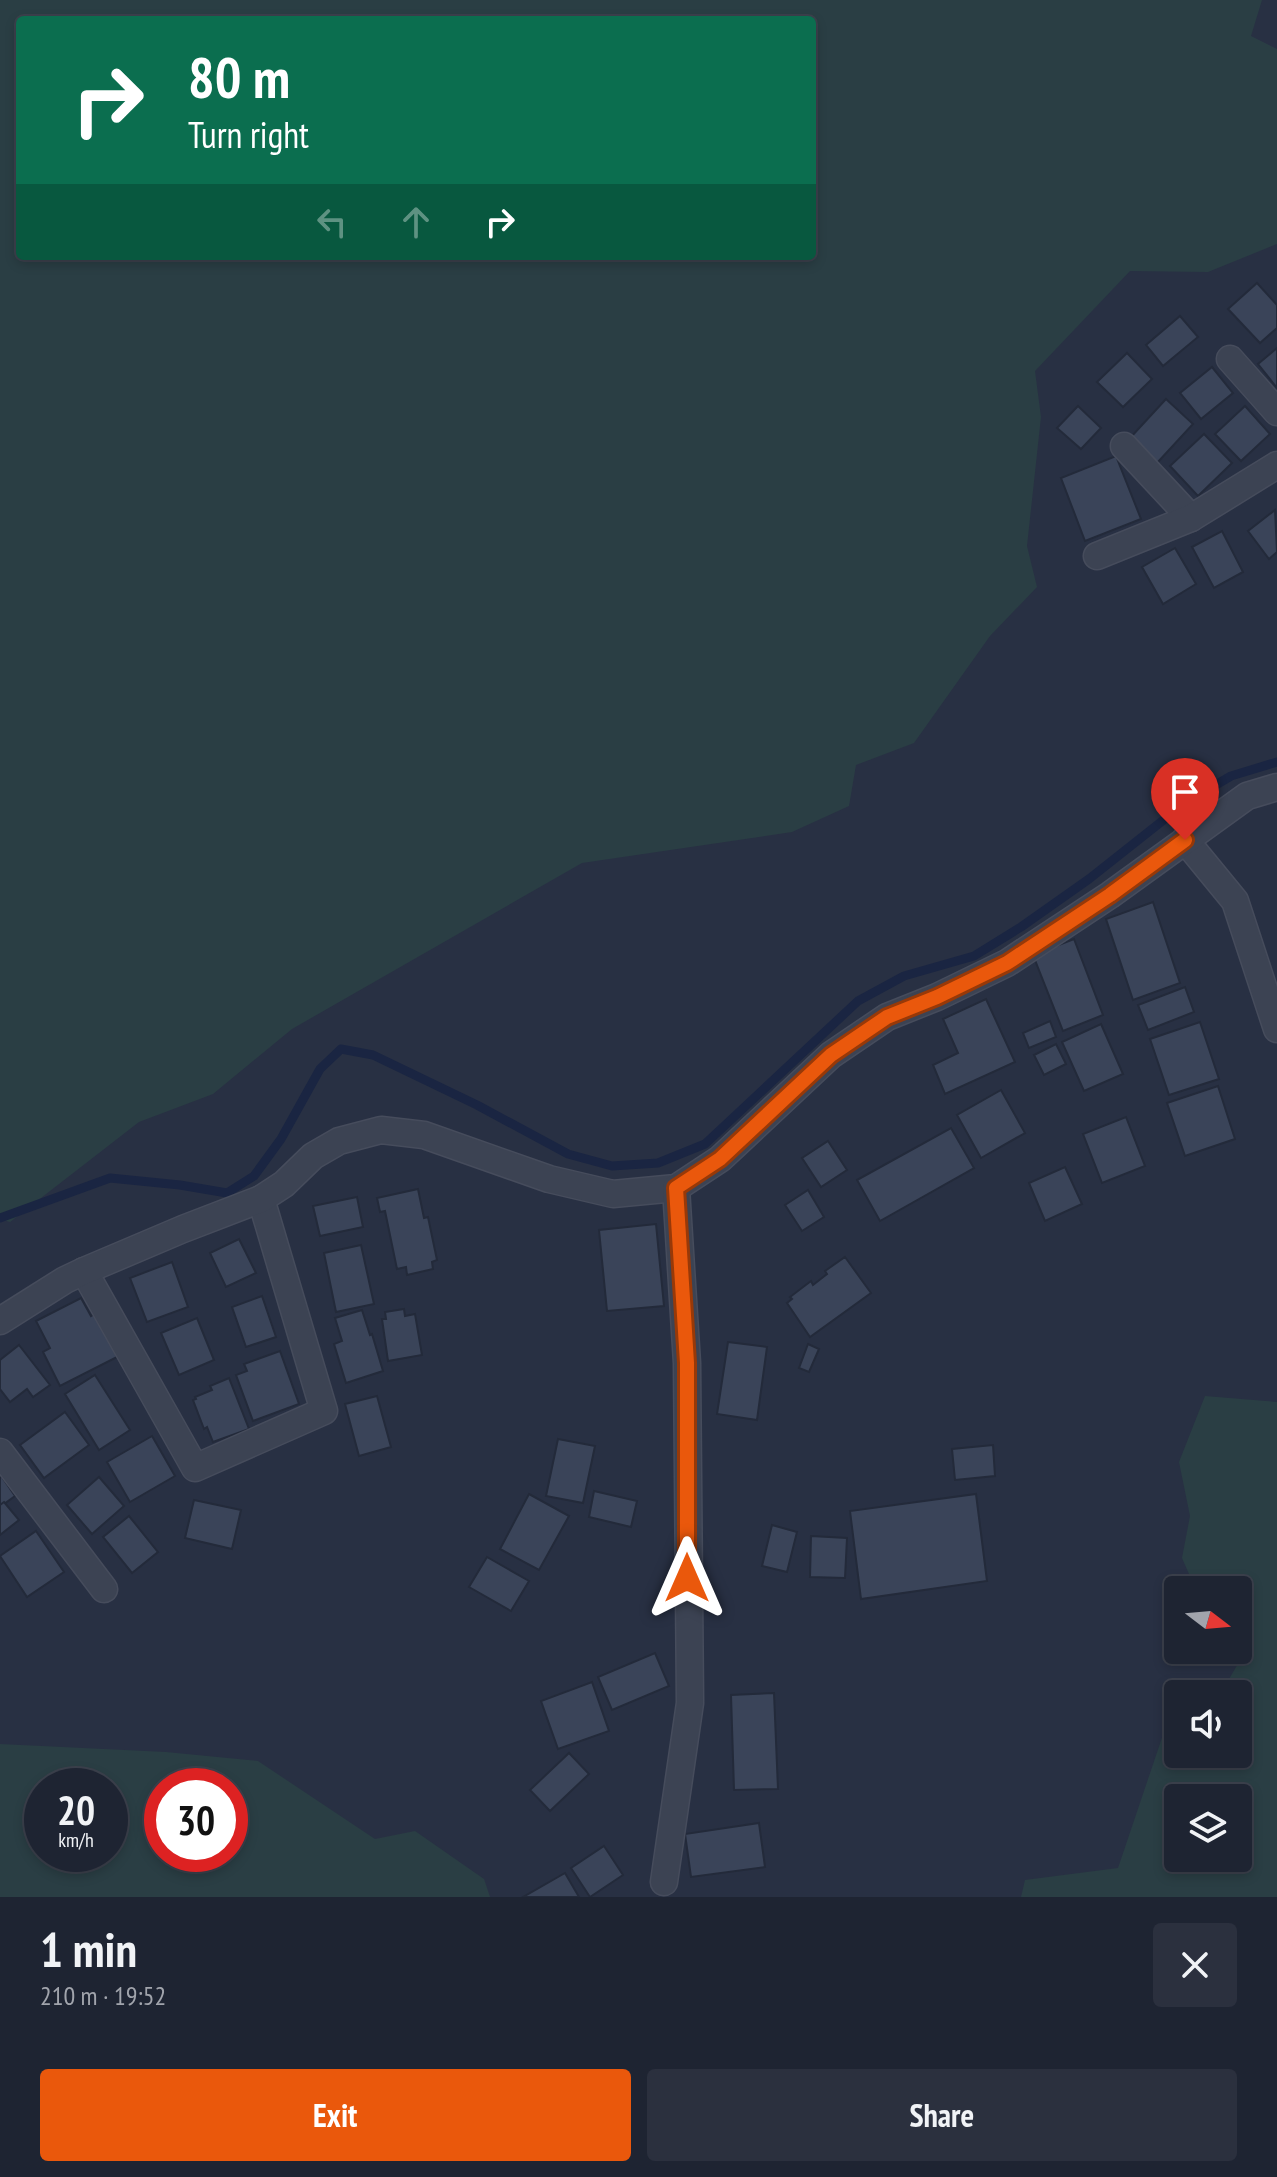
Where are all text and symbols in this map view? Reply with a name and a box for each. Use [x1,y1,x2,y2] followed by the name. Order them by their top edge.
[188,41,290,113] text: 80 m
[56,48,160,152] icon: right
[188,111,309,158] text: Turn right
[310,200,354,244] icon: left
[394,200,438,244] icon: ahead
[478,200,522,244] icon: right
[1151,758,1219,840] pin
[1163,770,1207,814] icon: arrive
[645,1536,729,1620] position arrow
[1164,1576,1252,1664] north arrow
[1164,1576,1252,1872] map controls
[1164,1680,1252,1768] button: sound
[144,1768,248,1872] speed limit sign: 30
[57,1784,95,1836] text: 20
[1164,1784,1252,1872] button: layers
[58,1827,94,1853] text: km/h
[40,1918,137,1980] text: 1 min
[1153,1923,1237,2007] button: close
[40,1979,166,2012] text: 210 m · 19:52
[40,2069,631,2161] button: Exit
[647,2069,1237,2161] button: Share

